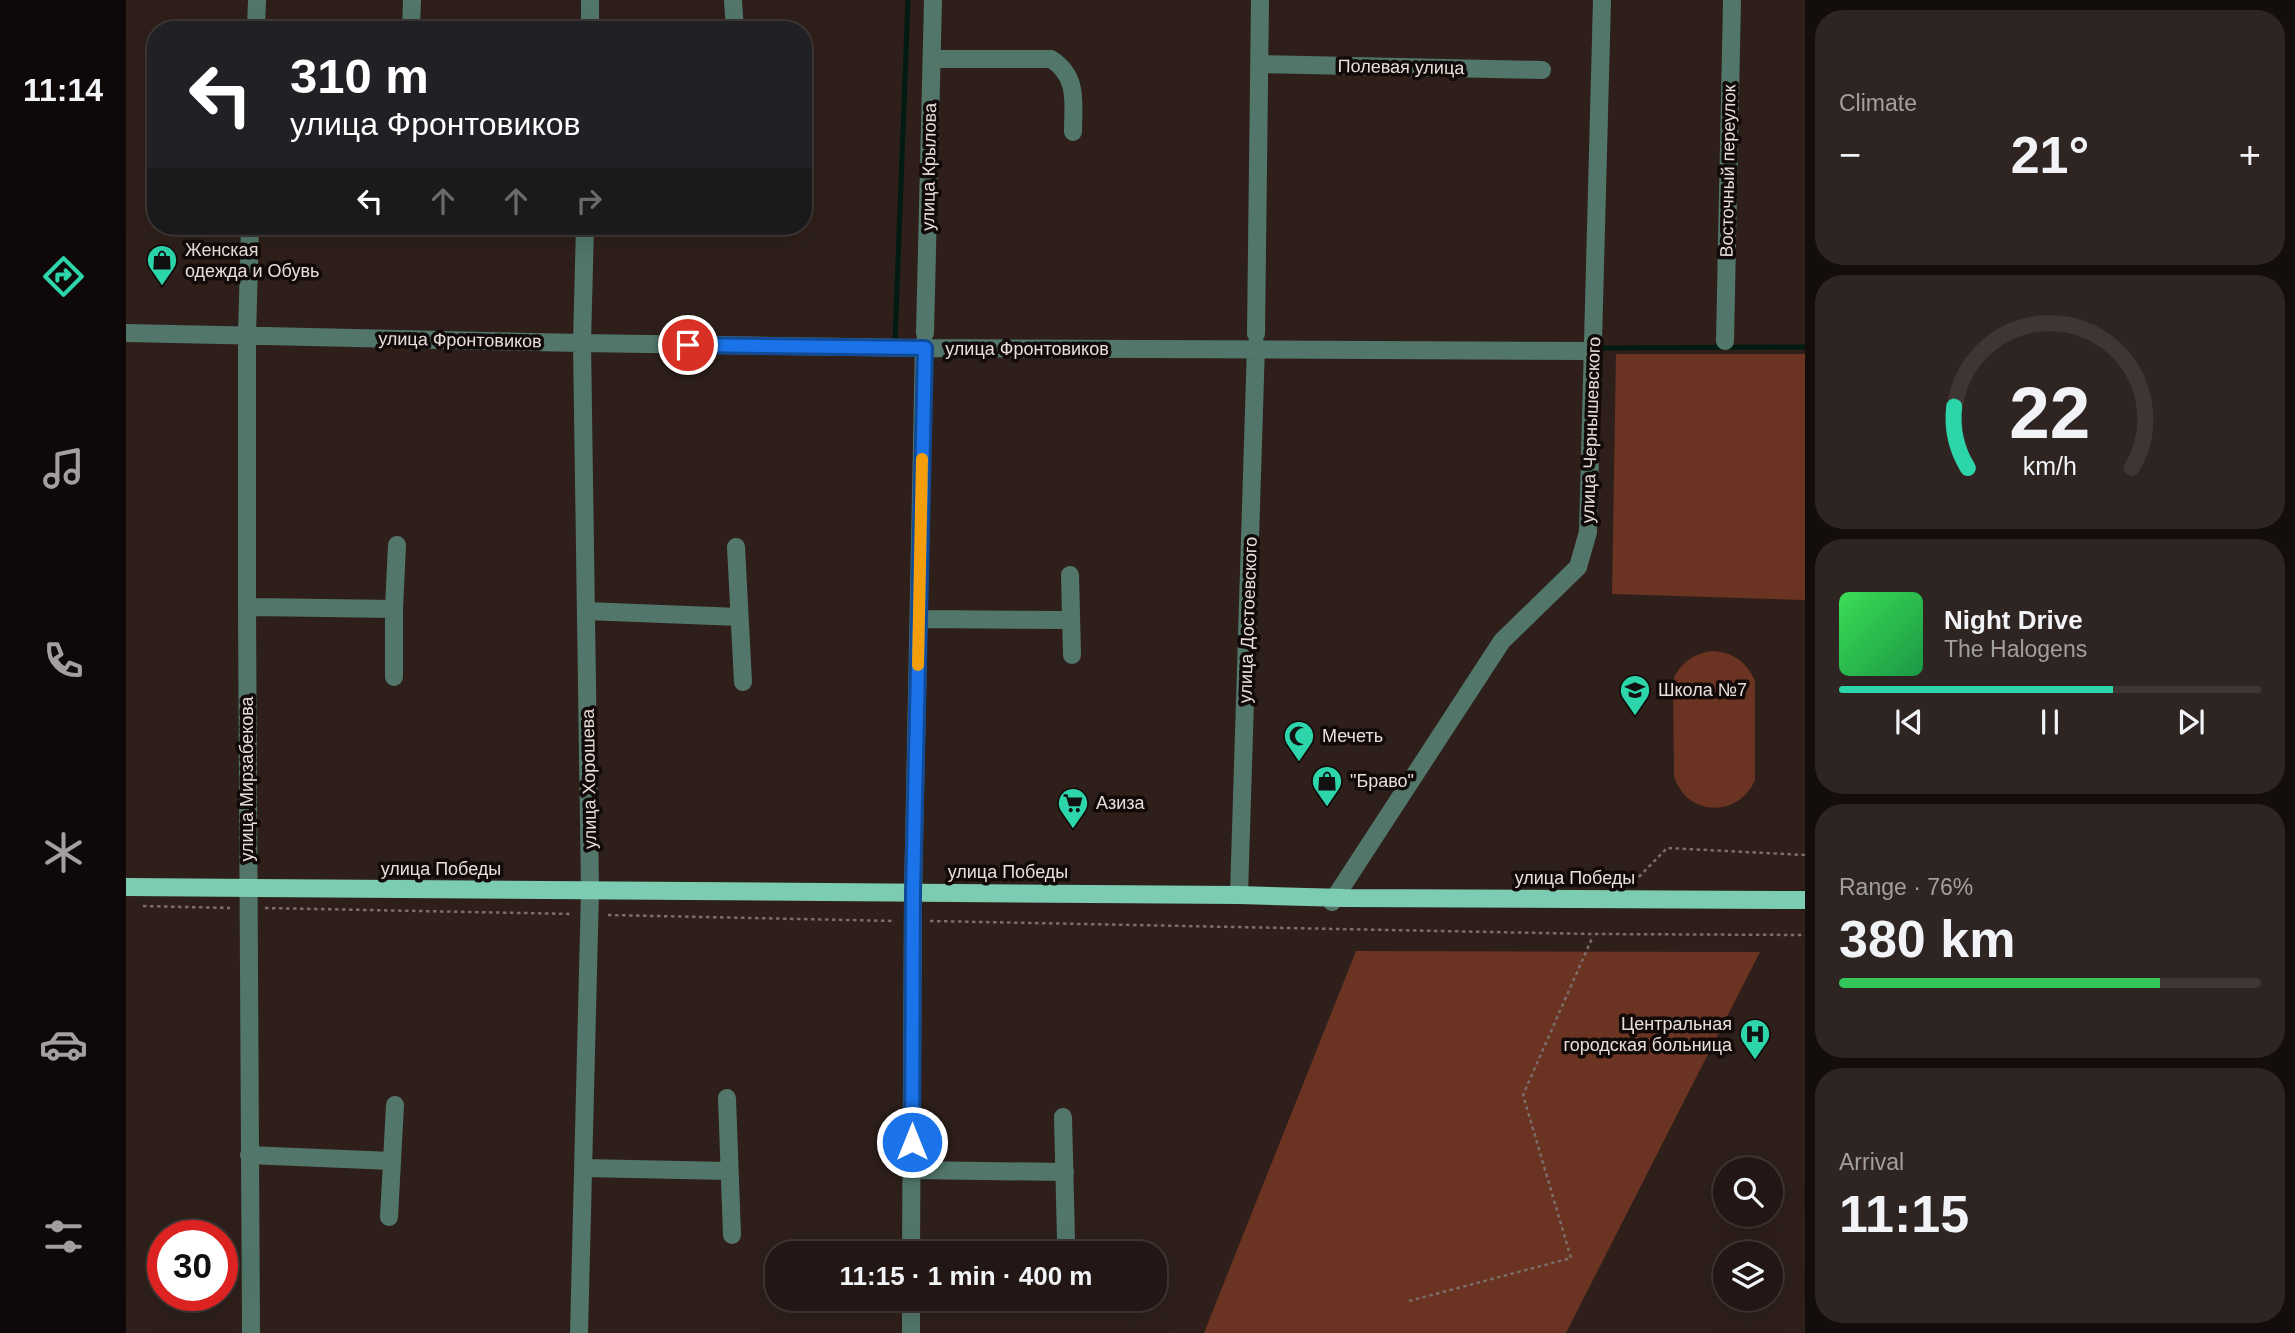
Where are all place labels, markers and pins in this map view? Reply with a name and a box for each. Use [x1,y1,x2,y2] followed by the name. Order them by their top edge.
[185,240,319,281] place label: Женская одежда и Обувь
[145,243,179,287] shop icon: Женская одежда и Обувь
[658,315,718,375] pin
[1618,673,1652,717] school or university icon: Школа №7
[1658,680,1747,700] place label: Школа №7
[1282,719,1316,763] mosque icon: Мечеть
[1322,726,1383,746] place label: Мечеть
[1310,764,1344,808] shop icon: "Браво"
[1350,771,1414,791] place label: "Браво"
[1056,786,1090,830] supermarket icon: Азиза
[1096,793,1146,813] place label: Азиза
[1564,1014,1733,1055] place label: Центральная городская больница
[1738,1017,1772,1061] hospital icon: Центральная городская больница

